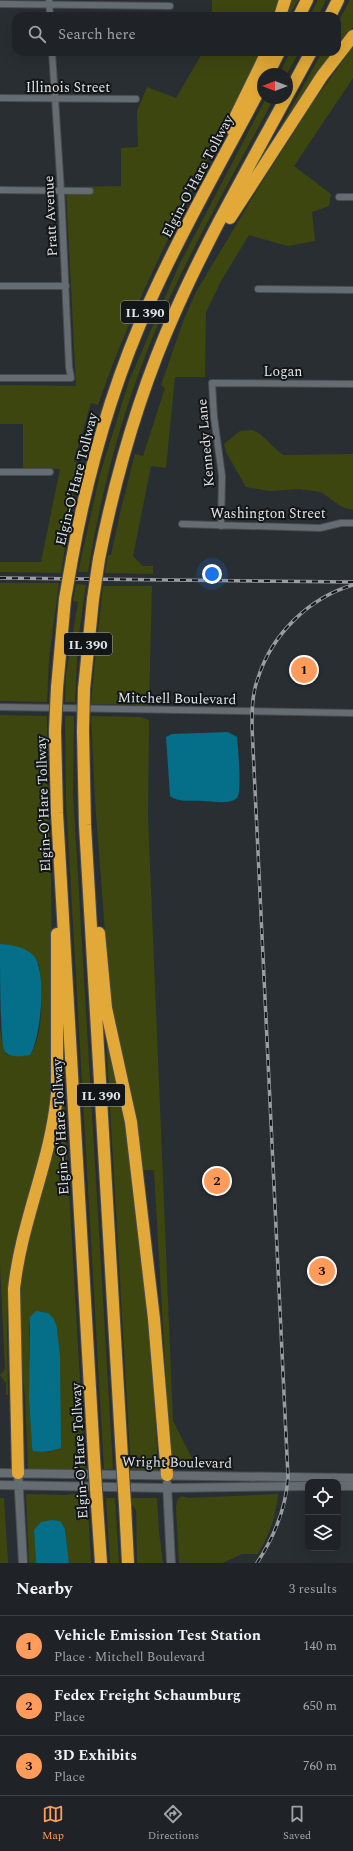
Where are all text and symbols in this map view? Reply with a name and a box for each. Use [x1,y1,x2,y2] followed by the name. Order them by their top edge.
[12,12,341,56] search box
[26,23,48,45] icon: search
[58,23,136,46] text: Search here
[257,68,293,104] north arrow
[26,77,110,98] street label: Illinois Street
[156,110,239,241] street label: Elgin-O'Hare Tollway
[38,175,63,257] street label: Pratt Avenue
[121,301,169,323] road number: IL 390
[264,361,302,382] street label: Logan
[191,398,220,488] street label: Kennedy Lane
[50,409,103,548] street label: Elgin-O'Hare Tollway
[210,503,326,524] street label: Washington Street
[202,564,222,584] your location
[64,633,112,655] road number: IL 390
[291,655,317,685] pin: 1
[117,687,237,710] street label: Mitchell Boulevard
[31,734,56,872] street label: Elgin-O'Hare Tollway
[46,1057,75,1195] street label: Elgin-O'Hare Tollway
[77,1084,125,1106] road number: IL 390
[204,1166,230,1196] pin: 2
[309,1256,335,1286] pin: 3
[65,1381,94,1519] street label: Elgin-O'Hare Tollway
[122,1451,232,1474] street label: Wright Boulevard
[305,1479,341,1551] map controls
[305,1479,341,1515] button: locate
[305,1515,341,1551] button: layers
[16,1576,72,1602] text: Nearby
[289,1579,337,1599] text: 3 results
[54,1624,261,1647] text: Vehicle Emission Test Station
[25,1636,33,1656] text: 1
[303,1636,337,1656] text: 140 m
[54,1647,205,1667] text: Place · Mitchell Boulevard
[54,1684,241,1707] text: Fedex Freight Schaumburg
[25,1696,33,1716] text: 2
[303,1696,337,1716] text: 650 m
[54,1707,85,1727] text: Place
[54,1744,137,1767] text: 3D Exhibits
[25,1756,33,1776] text: 3
[303,1756,337,1776] text: 760 m
[54,1767,85,1787] text: Place
[42,1803,64,1844] tab: Map
[148,1803,199,1844] tab: Directions
[283,1803,311,1844] tab: Saved

